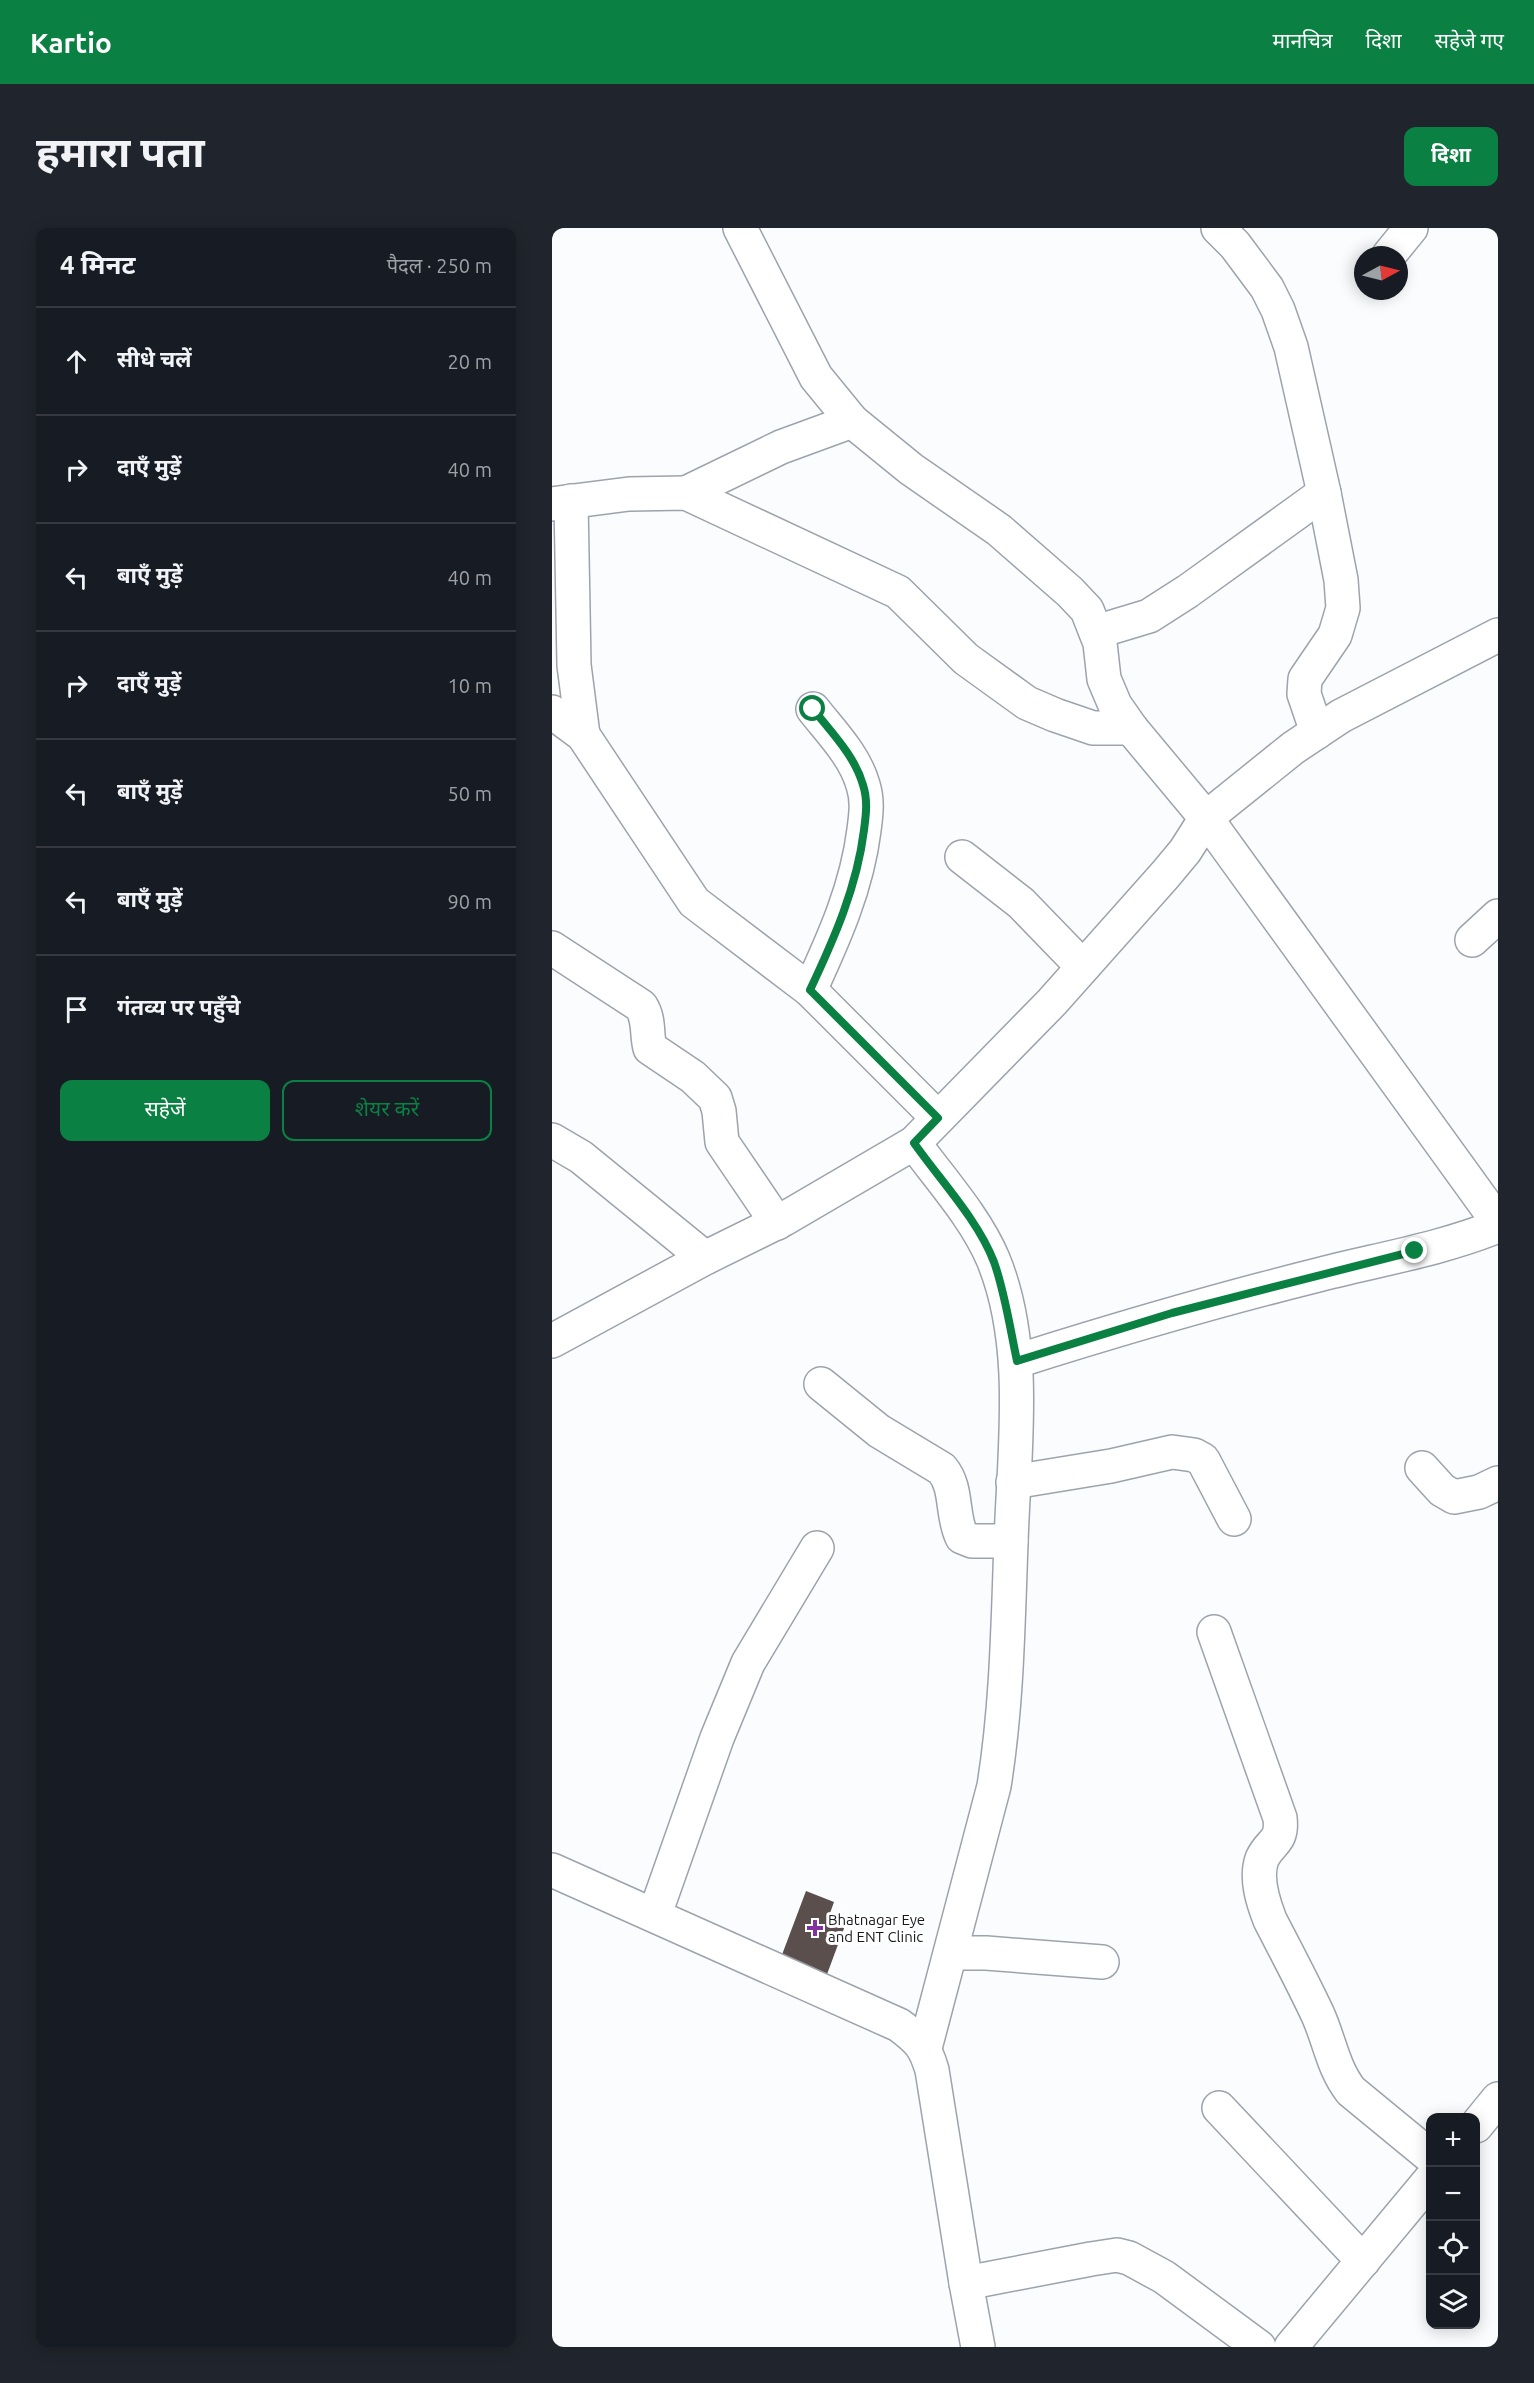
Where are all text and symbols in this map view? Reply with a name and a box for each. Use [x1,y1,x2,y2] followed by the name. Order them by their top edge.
[30,27,112,58] text: Kartio
[1272,28,1333,52] text: मानचित्र
[1366,28,1402,52] text: दिशा
[1435,28,1504,52] text: सहेजे गए
[1404,127,1498,186] button: दिशा
[36,128,205,175] text: हमारा पता
[1354,246,1408,300] north arrow
[60,250,135,279] text: 4 मिनट
[387,254,492,277] text: पैदल · 250 m
[60,345,93,378] icon: ahead
[117,346,192,371] text: सीधे चलें
[448,350,492,373] text: 20 m
[60,453,93,486] icon: right
[117,454,181,479] text: दाएँ मुड़ें
[448,458,492,481] text: 40 m
[60,561,93,594] icon: left
[117,562,183,587] text: बाएँ मुड़ें
[448,566,492,589] text: 40 m
[60,669,93,702] icon: right
[117,670,181,695] text: दाएँ मुड़ें
[448,674,492,697] text: 10 m
[799,695,825,721] route start
[60,777,93,810] icon: left
[117,778,183,803] text: बाएँ मुड़ें
[448,782,492,805] text: 50 m
[60,885,93,918] icon: left
[117,886,183,911] text: बाएँ मुड़ें
[448,890,492,913] text: 90 m
[60,993,93,1026] icon: arrive
[117,994,241,1019] text: गंतव्य पर पहुँचे
[60,1080,270,1141] button: सहेजें
[282,1080,492,1141] button: शेयर करें
[1401,1237,1427,1263] route end
[828,1911,925,1945] place label: Bhatnagar Eye and ENT Clinic
[806,1919,824,1937] marker: Bhatnagar Eye and ENT Clinic
[1426,2113,1480,2329] map controls
[1426,2113,1480,2167] button: +
[1426,2167,1480,2221] button: −
[1426,2221,1480,2275] button: locate
[1426,2275,1480,2329] button: layers

